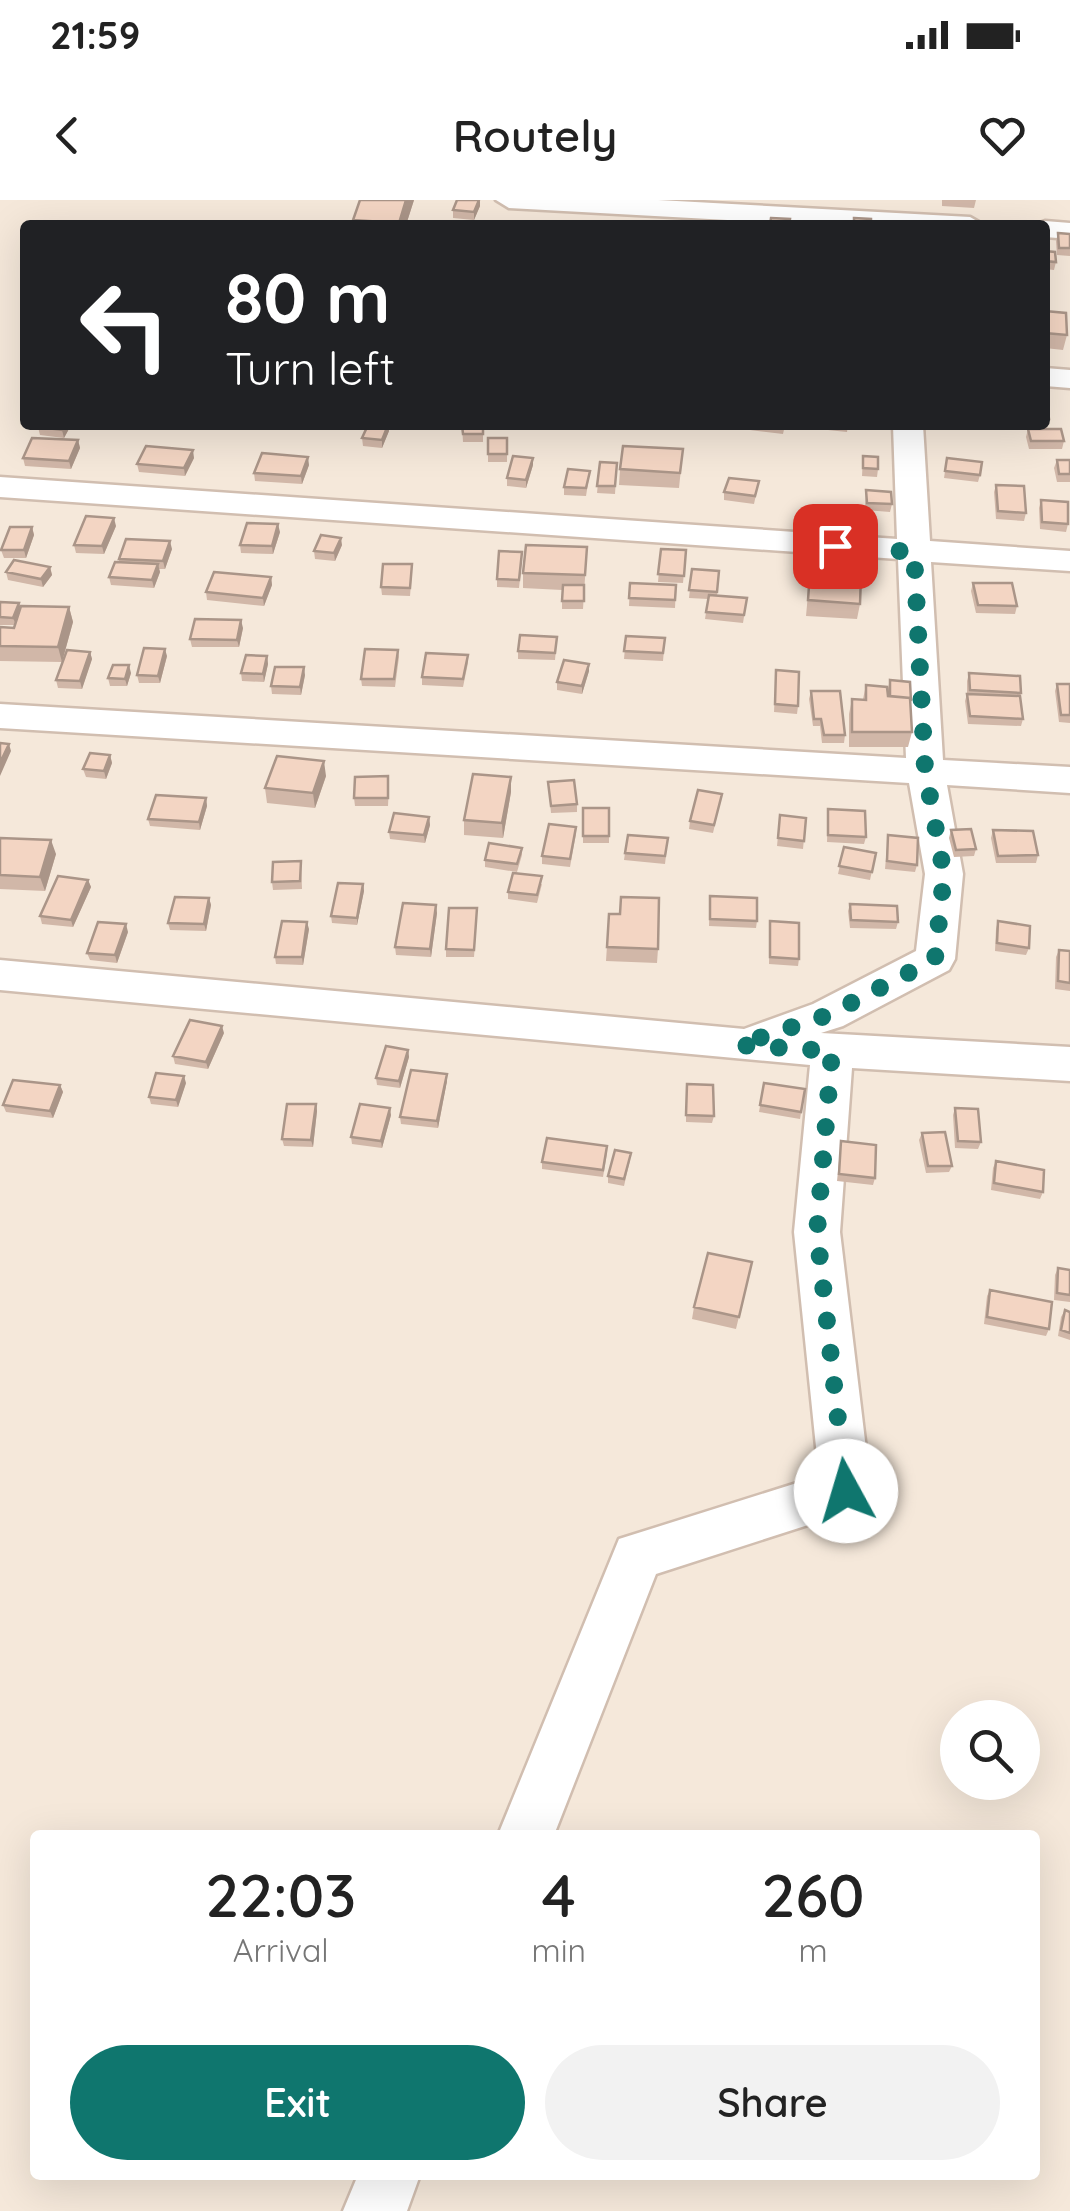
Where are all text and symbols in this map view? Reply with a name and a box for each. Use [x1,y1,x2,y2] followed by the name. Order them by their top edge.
[50,11,140,59] text: 21:59
[453,107,617,163] text: Routely
[40,108,95,163] icon: back
[975,108,1030,163] icon: heart
[225,253,390,341] text: 80 m
[60,260,190,390] icon: left
[225,340,395,396] text: Turn left
[793,504,878,589] pin
[808,519,863,574] icon: arrive
[794,1439,898,1543] position arrow
[940,1700,1040,1800] map controls
[940,1700,1040,1800] button: search
[205,1857,356,1932] text: 22:03
[542,1857,576,1932] text: 4
[761,1857,865,1932] text: 260
[233,1930,329,1970] text: Arrival
[532,1930,586,1970] text: min
[798,1930,828,1970] text: m
[70,2045,525,2160] button: Exit
[545,2045,1000,2160] button: Share

